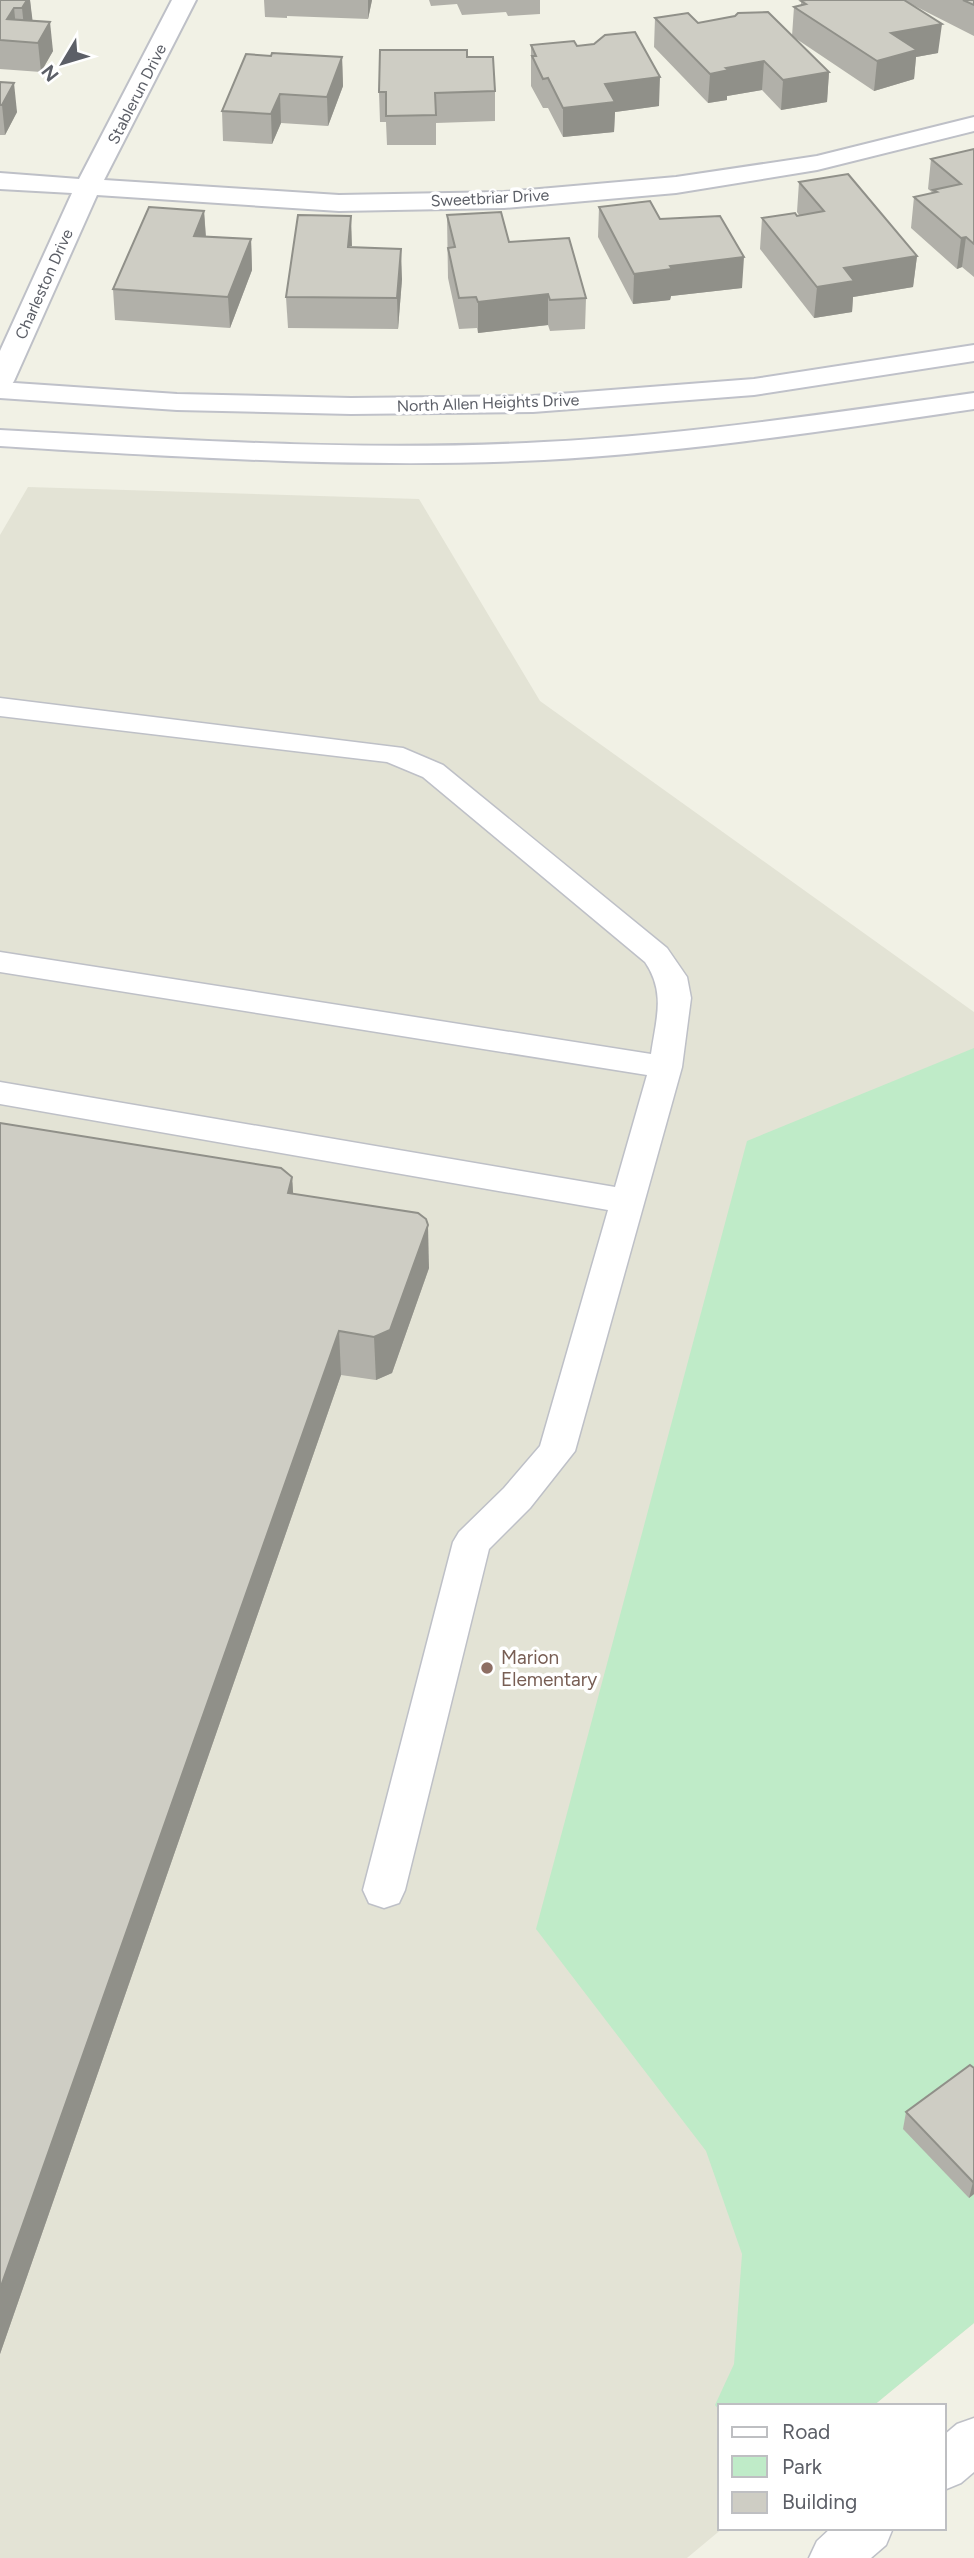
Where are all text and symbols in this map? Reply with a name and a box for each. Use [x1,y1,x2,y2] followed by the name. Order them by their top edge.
[28,28,98,98] north arrow
[104,41,171,147] street label: Stablerun Drive
[36,60,64,86] text: N
[430,185,550,211] street label: Sweetbriar Drive
[11,226,77,342] street label: Charleston Drive
[396,390,580,416] street label: North Allen Heights Drive
[501,1646,597,1691] place label: Marion Elementary
[479,1660,495,1676] marker: Marion Elementary
[718,2404,946,2530] legend
[782,2419,830,2444] text: Road
[782,2454,823,2479] text: Park
[782,2489,857,2514] text: Building

